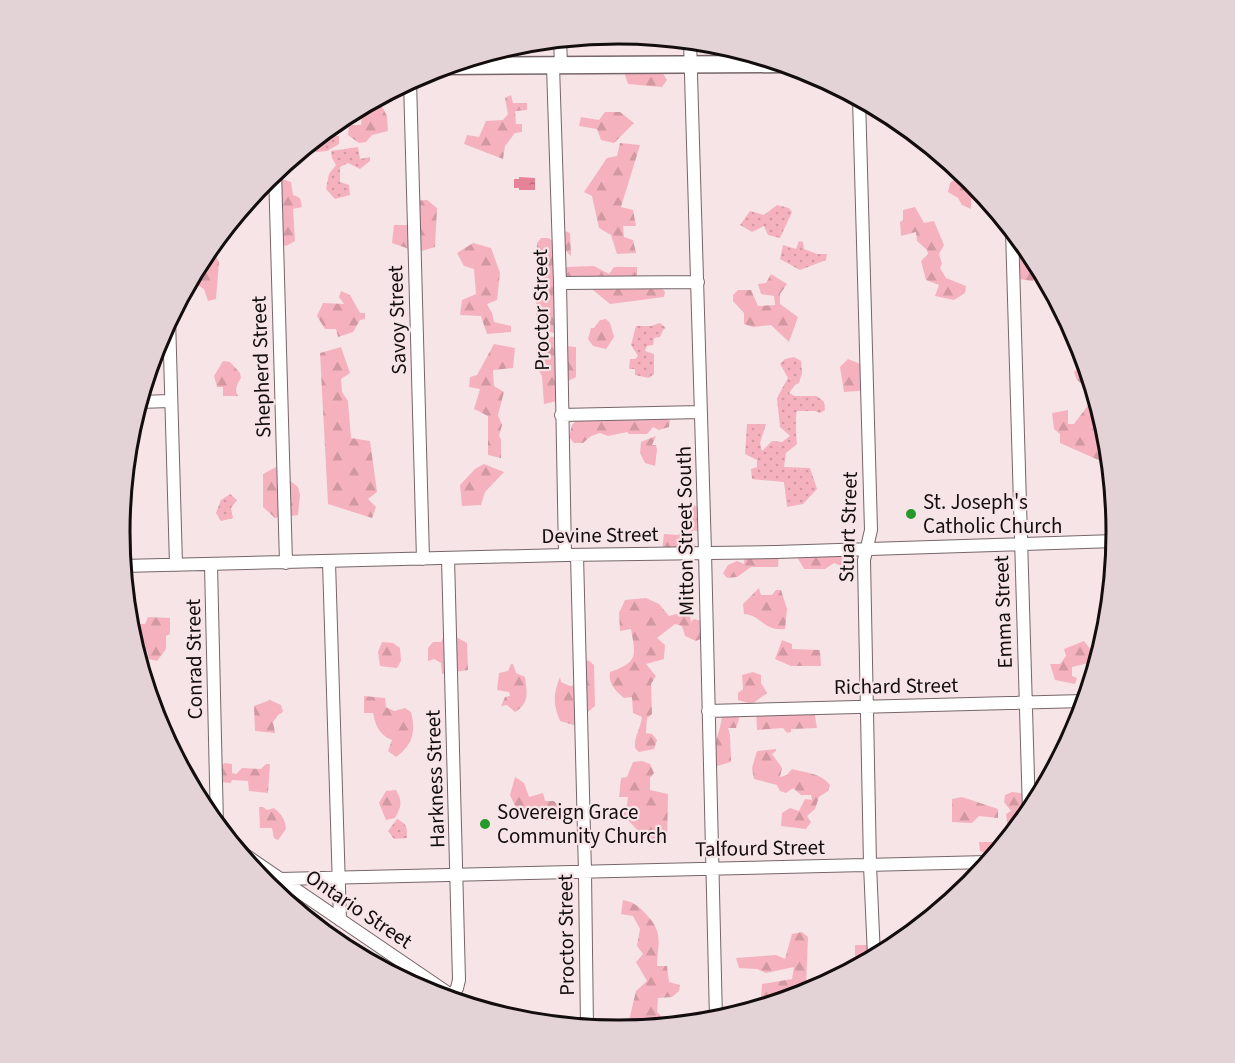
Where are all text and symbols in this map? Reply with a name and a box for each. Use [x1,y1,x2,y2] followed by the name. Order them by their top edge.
[525,249,557,371] street label: Proctor Street
[380,265,414,375] street label: Savoy Street
[244,295,278,439] street label: Shepherd Street
[669,446,701,616] street label: Mitton Street South
[831,471,865,583] street label: Stuart Street
[923,487,1062,541] place label: St. Joseph's Catholic Church
[904,507,918,521] marker: St. Joseph's Catholic Church
[541,519,659,551] street label: Devine Street
[986,555,1020,669] street label: Emma Street
[178,598,210,720] street label: Conrad Street
[834,670,958,702] street label: Richard Street
[418,709,452,849] street label: Harkness Street
[497,797,667,851] place label: Sovereign Grace Community Church
[478,817,492,831] marker: Sovereign Grace Community Church
[695,832,825,864] street label: Talfourd Street
[299,862,419,956] street label: Ontario Street
[550,874,582,996] street label: Proctor Street

